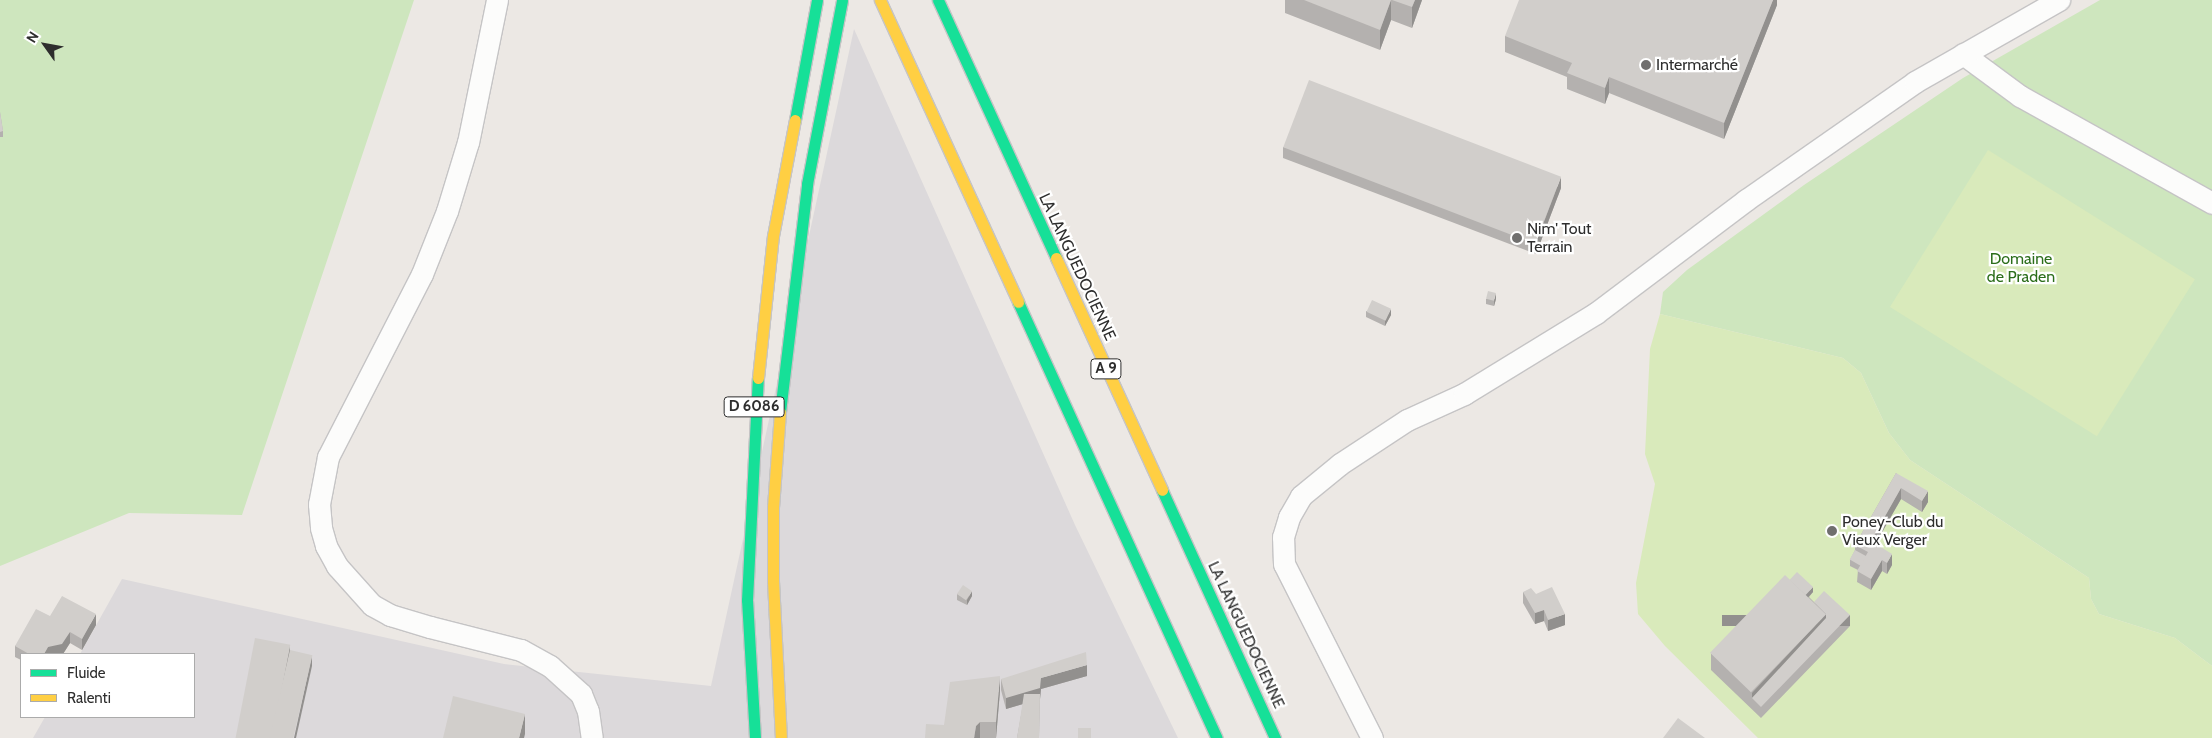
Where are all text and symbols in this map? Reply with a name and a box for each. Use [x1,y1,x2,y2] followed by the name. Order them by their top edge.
[20,20,70,70] north arrow
[22,28,43,46] text: N
[1656,55,1738,75] place label: Intermarché
[1640,59,1652,71] marker: Intermarché
[1035,190,1119,344] street label: LA LANGUEDOCIENNE
[1527,219,1591,257] place label: Nim' Tout Terrain
[1511,232,1523,244] marker: Nim' Tout Terrain
[1987,249,2055,287] park label: Domaine de Praden
[1090,356,1122,382] road number: A 9
[723,394,785,420] road number: D 6086
[1842,512,1943,550] place label: Poney-Club du Vieux Verger
[1826,525,1838,537] marker: Poney-Club du Vieux Verger
[1204,558,1288,712] street label: LA LANGUEDOCIENNE
[20,653,195,718] legend
[67,664,105,682] text: Fluide
[67,689,111,707] text: Ralenti

